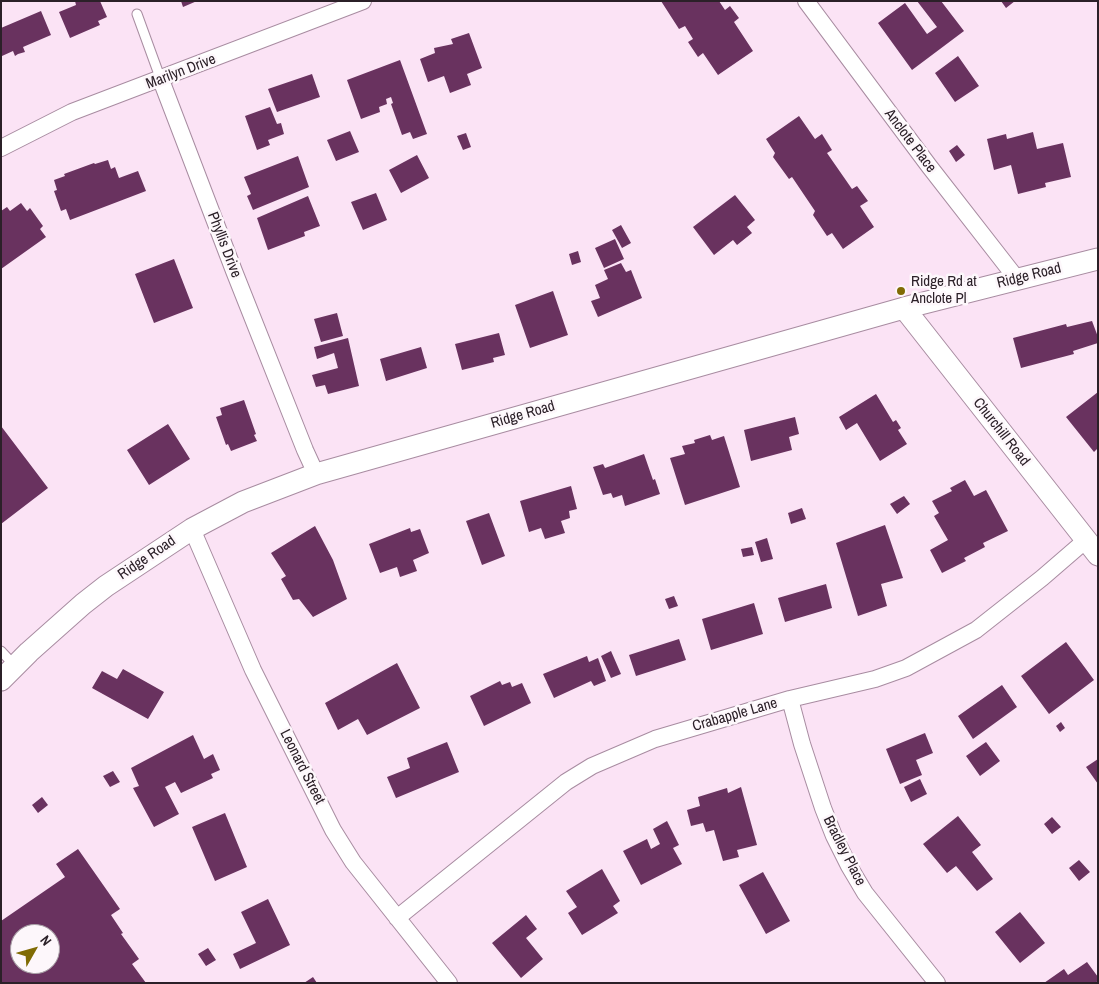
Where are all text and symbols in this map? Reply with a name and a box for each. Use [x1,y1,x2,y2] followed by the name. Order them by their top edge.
[144,50,218,94] street label: Marilyn Drive
[880,106,940,176] street label: Anclote Place
[203,210,245,280] street label: Phyllis Drive
[995,259,1063,293] street label: Ridge Road
[911,273,977,308] place label: Ridge Rd at Anclote Pl
[895,285,907,297] marker: Ridge Rd at Anclote Pl
[969,394,1033,470] street label: Churchill Road
[489,397,557,433] street label: Ridge Road
[115,532,179,584] street label: Ridge Road
[690,694,780,736] street label: Crabapple Lane
[276,727,328,807] street label: Leonard Street
[819,813,869,889] street label: Bradley Place
[10,924,60,974] north arrow
[36,932,56,949] text: N

